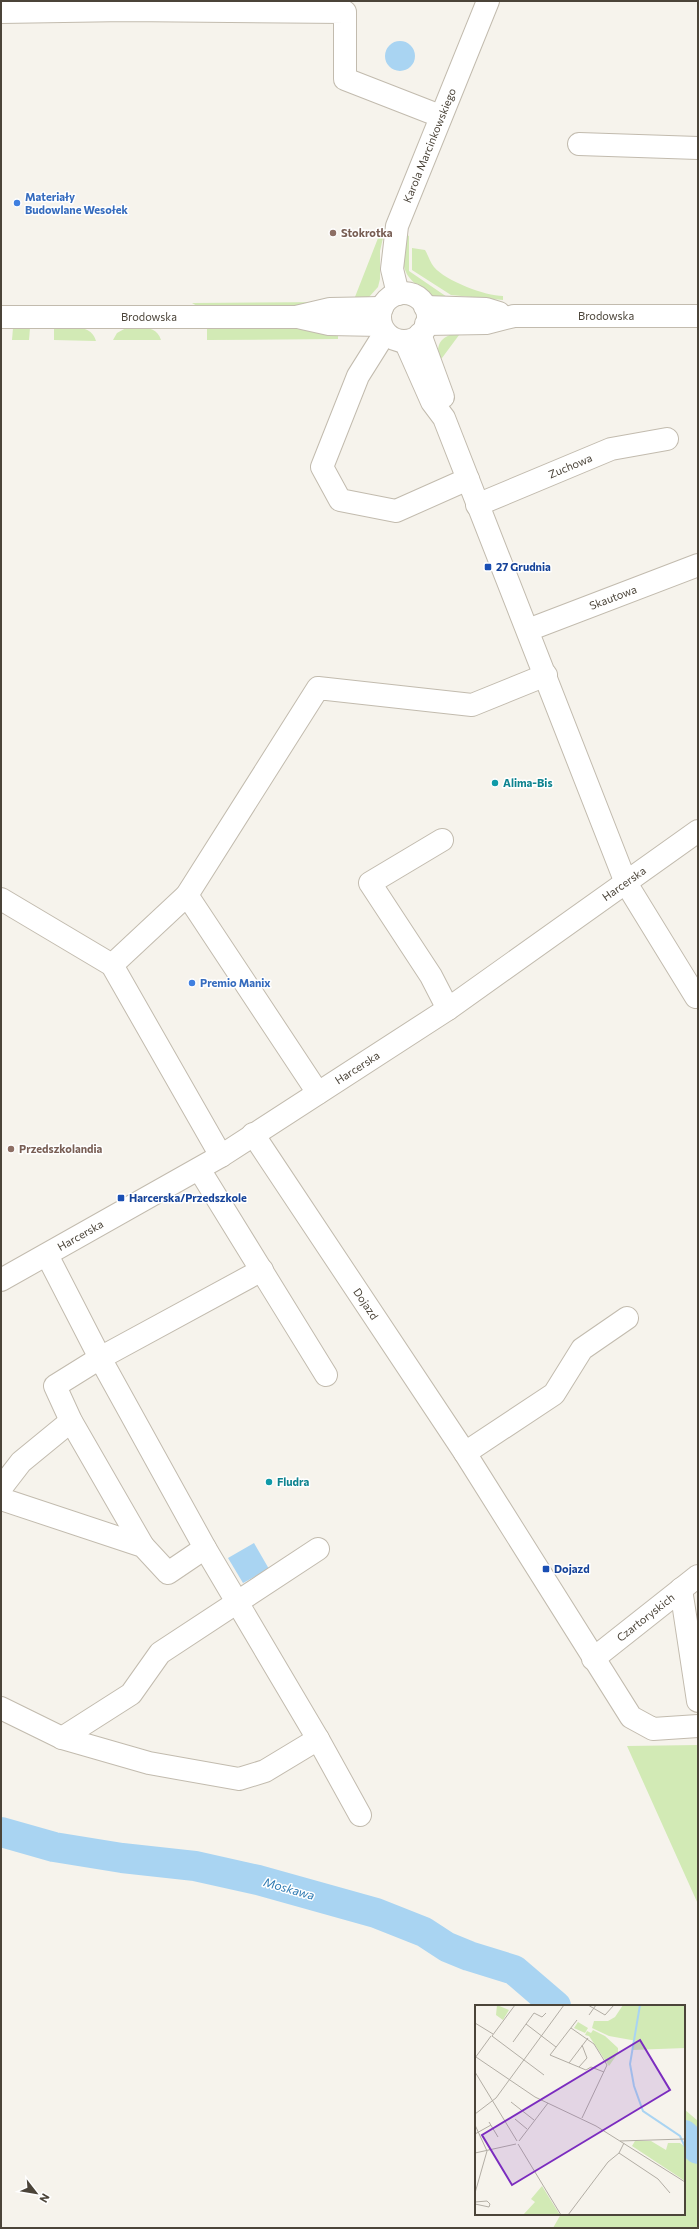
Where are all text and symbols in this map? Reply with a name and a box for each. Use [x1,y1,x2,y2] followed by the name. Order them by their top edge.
[400,86,458,204] street label: Karola Marcinkowskiego
[25,190,128,216] place label: Materiały Budowlane Wesołek
[12,198,22,208] marker: Materiały Budowlane Wesołek
[341,226,393,239] place label: Stokrotka
[328,228,338,238] marker: Stokrotka
[578,309,634,322] street label: Brodowska
[121,310,177,323] street label: Brodowska
[546,451,594,480] street label: Zuchowa
[496,560,551,573] place label: 27 Grudnia
[483,562,493,572] marker: 27 Grudnia
[587,582,638,612] street label: Skautowa
[503,776,553,789] place label: Alima-Bis
[490,778,500,788] marker: Alima-Bis
[599,863,648,903] street label: Harcerska
[200,976,271,989] place label: Premio Manix
[187,978,197,988] marker: Premio Manix
[332,1048,382,1086] street label: Harcerska
[19,1142,103,1155] place label: Przedszkolandia
[6,1144,16,1154] marker: Przedszkolandia
[129,1191,247,1204] place label: Harcerska/Przedszkole
[116,1193,126,1203] marker: Harcerska/Przedszkole
[55,1217,105,1253] street label: Harcerska
[351,1285,381,1322] street label: Dojazd
[277,1475,309,1488] place label: Fludra
[264,1477,274,1487] marker: Fludra
[554,1562,590,1575] place label: Dojazd
[541,1564,551,1574] marker: Dojazd
[614,1590,677,1644] street label: Czartoryskich
[262,1874,316,1902] water label: Moskawa
[475,2005,685,2215] inset map
[16,2173,56,2213] north arrow
[37,2192,53,2205] text: N

